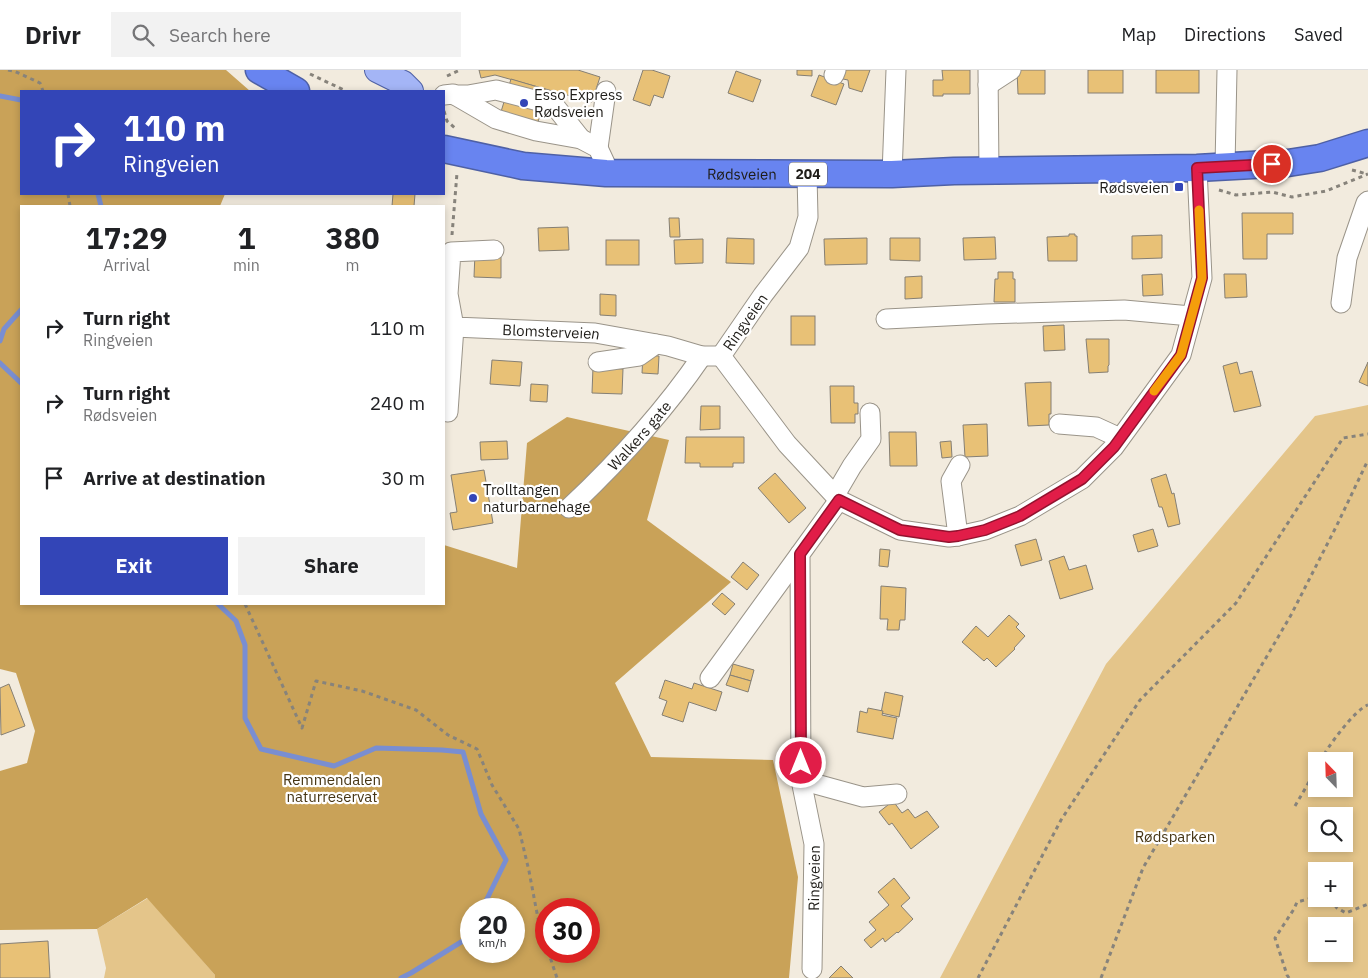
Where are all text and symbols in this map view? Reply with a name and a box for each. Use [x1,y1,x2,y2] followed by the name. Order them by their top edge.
[111,12,461,57] search box
[25,19,81,51] text: Drivr
[129,21,157,49] icon: search
[169,23,271,47] text: Search here
[1121,23,1156,46] text: Map
[1184,23,1266,46] text: Directions
[1294,23,1343,46] text: Saved
[534,85,622,121] place label: Esso Express Rødsveien
[518,97,530,109] marker: Esso Express Rødsveien
[123,105,226,151] text: 110 m
[40,110,105,175] icon: right
[1251,143,1293,185] pin
[123,149,220,178] text: Ringveien
[1258,150,1286,178] icon: arrive
[789,162,827,186] road number: 204
[707,164,777,183] street label: Rødsveien
[1099,178,1169,197] place label: Rødsveien
[1173,181,1185,193] marker: Rødsveien
[86,218,167,257] text: 17:29
[237,218,255,257] text: 1
[325,218,379,257] text: 380
[103,255,150,275] text: Arrival
[233,255,260,275] text: min
[345,255,359,275] text: m
[718,290,772,354] street label: Ringveien
[83,306,170,330] text: Turn right
[40,314,68,342] icon: right
[370,316,425,340] text: 110 m
[502,320,602,343] street label: Blomsterveien
[83,330,153,350] text: Ringveien
[83,381,170,405] text: Turn right
[40,389,68,417] icon: right
[370,391,425,415] text: 240 m
[603,397,675,474] street label: Walkers gate
[83,405,157,425] text: Rødsveien
[40,464,68,492] icon: arrive
[83,466,266,490] text: Arrive at destination
[381,466,425,490] text: 30 m
[483,480,590,516] place label: Trolltangen naturbarnehage
[467,492,479,504] marker: Trolltangen naturbarnehage
[40,537,228,595] button: Exit
[238,537,425,595] button: Share
[774,736,826,788] position arrow
[1308,752,1352,798] north arrow
[1308,752,1353,962] map controls
[283,770,381,806] park label: Remmendalen naturreservat
[1308,807,1353,852] button: search
[1135,827,1215,846] park label: Rødsparken
[803,845,823,911] street label: Ringveien
[1308,862,1353,907] button: +
[535,898,600,963] speed limit sign: 30
[477,908,508,941] text: 20
[1308,917,1353,962] button: −
[478,935,507,950] text: km/h

